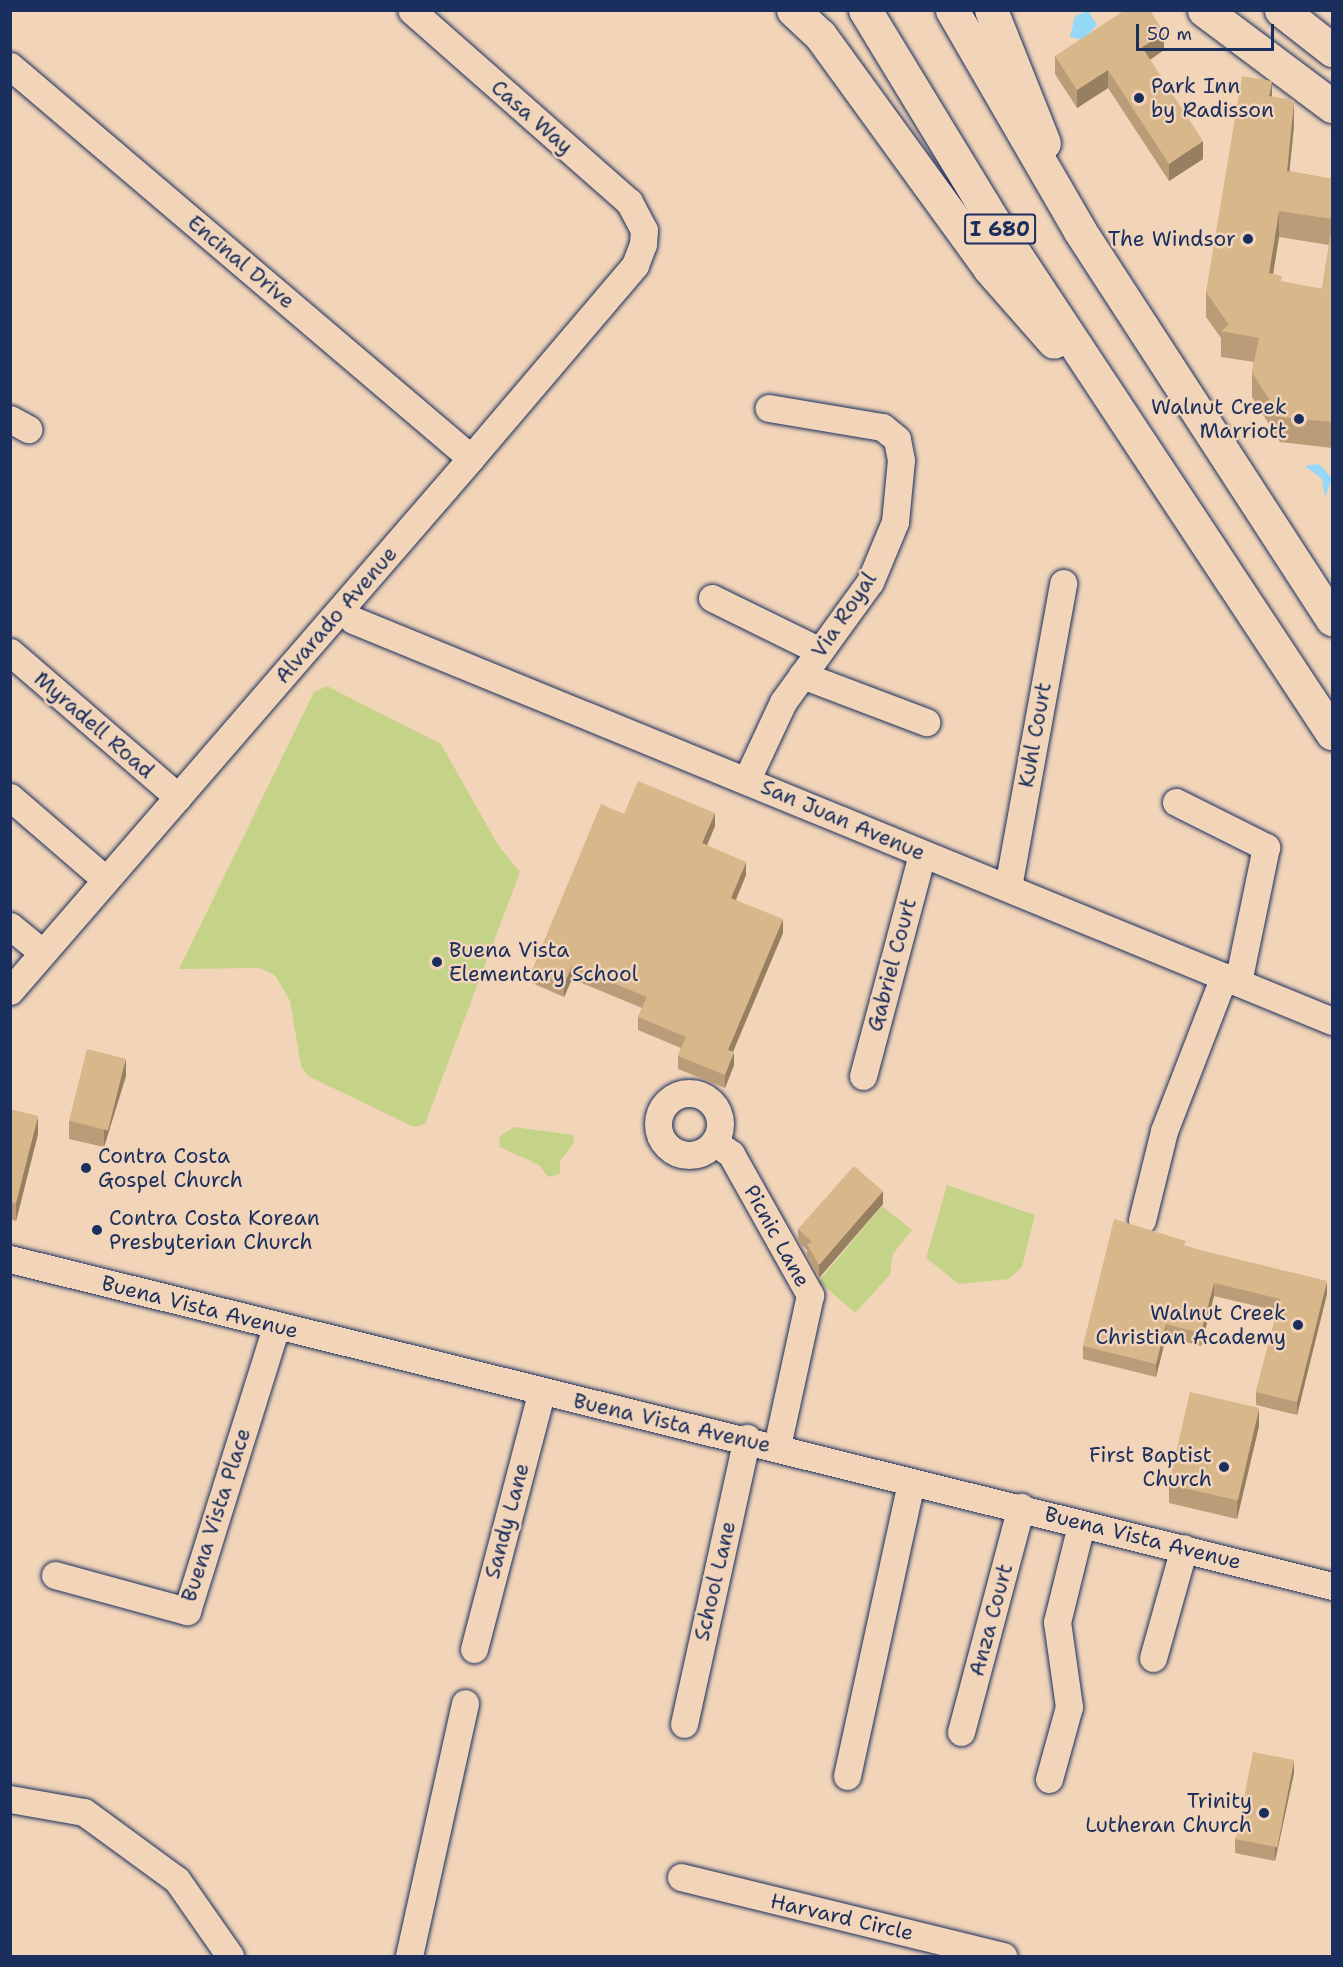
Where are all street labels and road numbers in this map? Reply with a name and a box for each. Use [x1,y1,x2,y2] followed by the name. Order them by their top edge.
[486,75,578,159] street label: Casa Way
[182,210,300,314] street label: Encinal Drive
[964,212,1036,246] road number: I 680
[270,541,402,689] street label: Alvarado Avenue
[806,567,882,663] street label: Via Royal
[29,666,159,784] street label: Myradell Road
[1013,680,1057,790] street label: Kuhl Court
[757,774,929,866] street label: San Juan Avenue
[862,896,922,1034] street label: Gabriel Court
[739,1181,815,1291] street label: Picnic Lane
[99,1270,301,1344] street label: Buena Vista Avenue
[571,1388,773,1458] street label: Buena Vista Avenue
[176,1425,256,1605] street label: Buena Vista Place
[479,1460,535,1582] street label: Sandy Lane
[1042,1501,1244,1575] street label: Buena Vista Avenue
[689,1519,741,1643] street label: School Lane
[964,1561,1018,1679] street label: Anza Court
[768,1888,916,1946] street label: Harvard Circle

